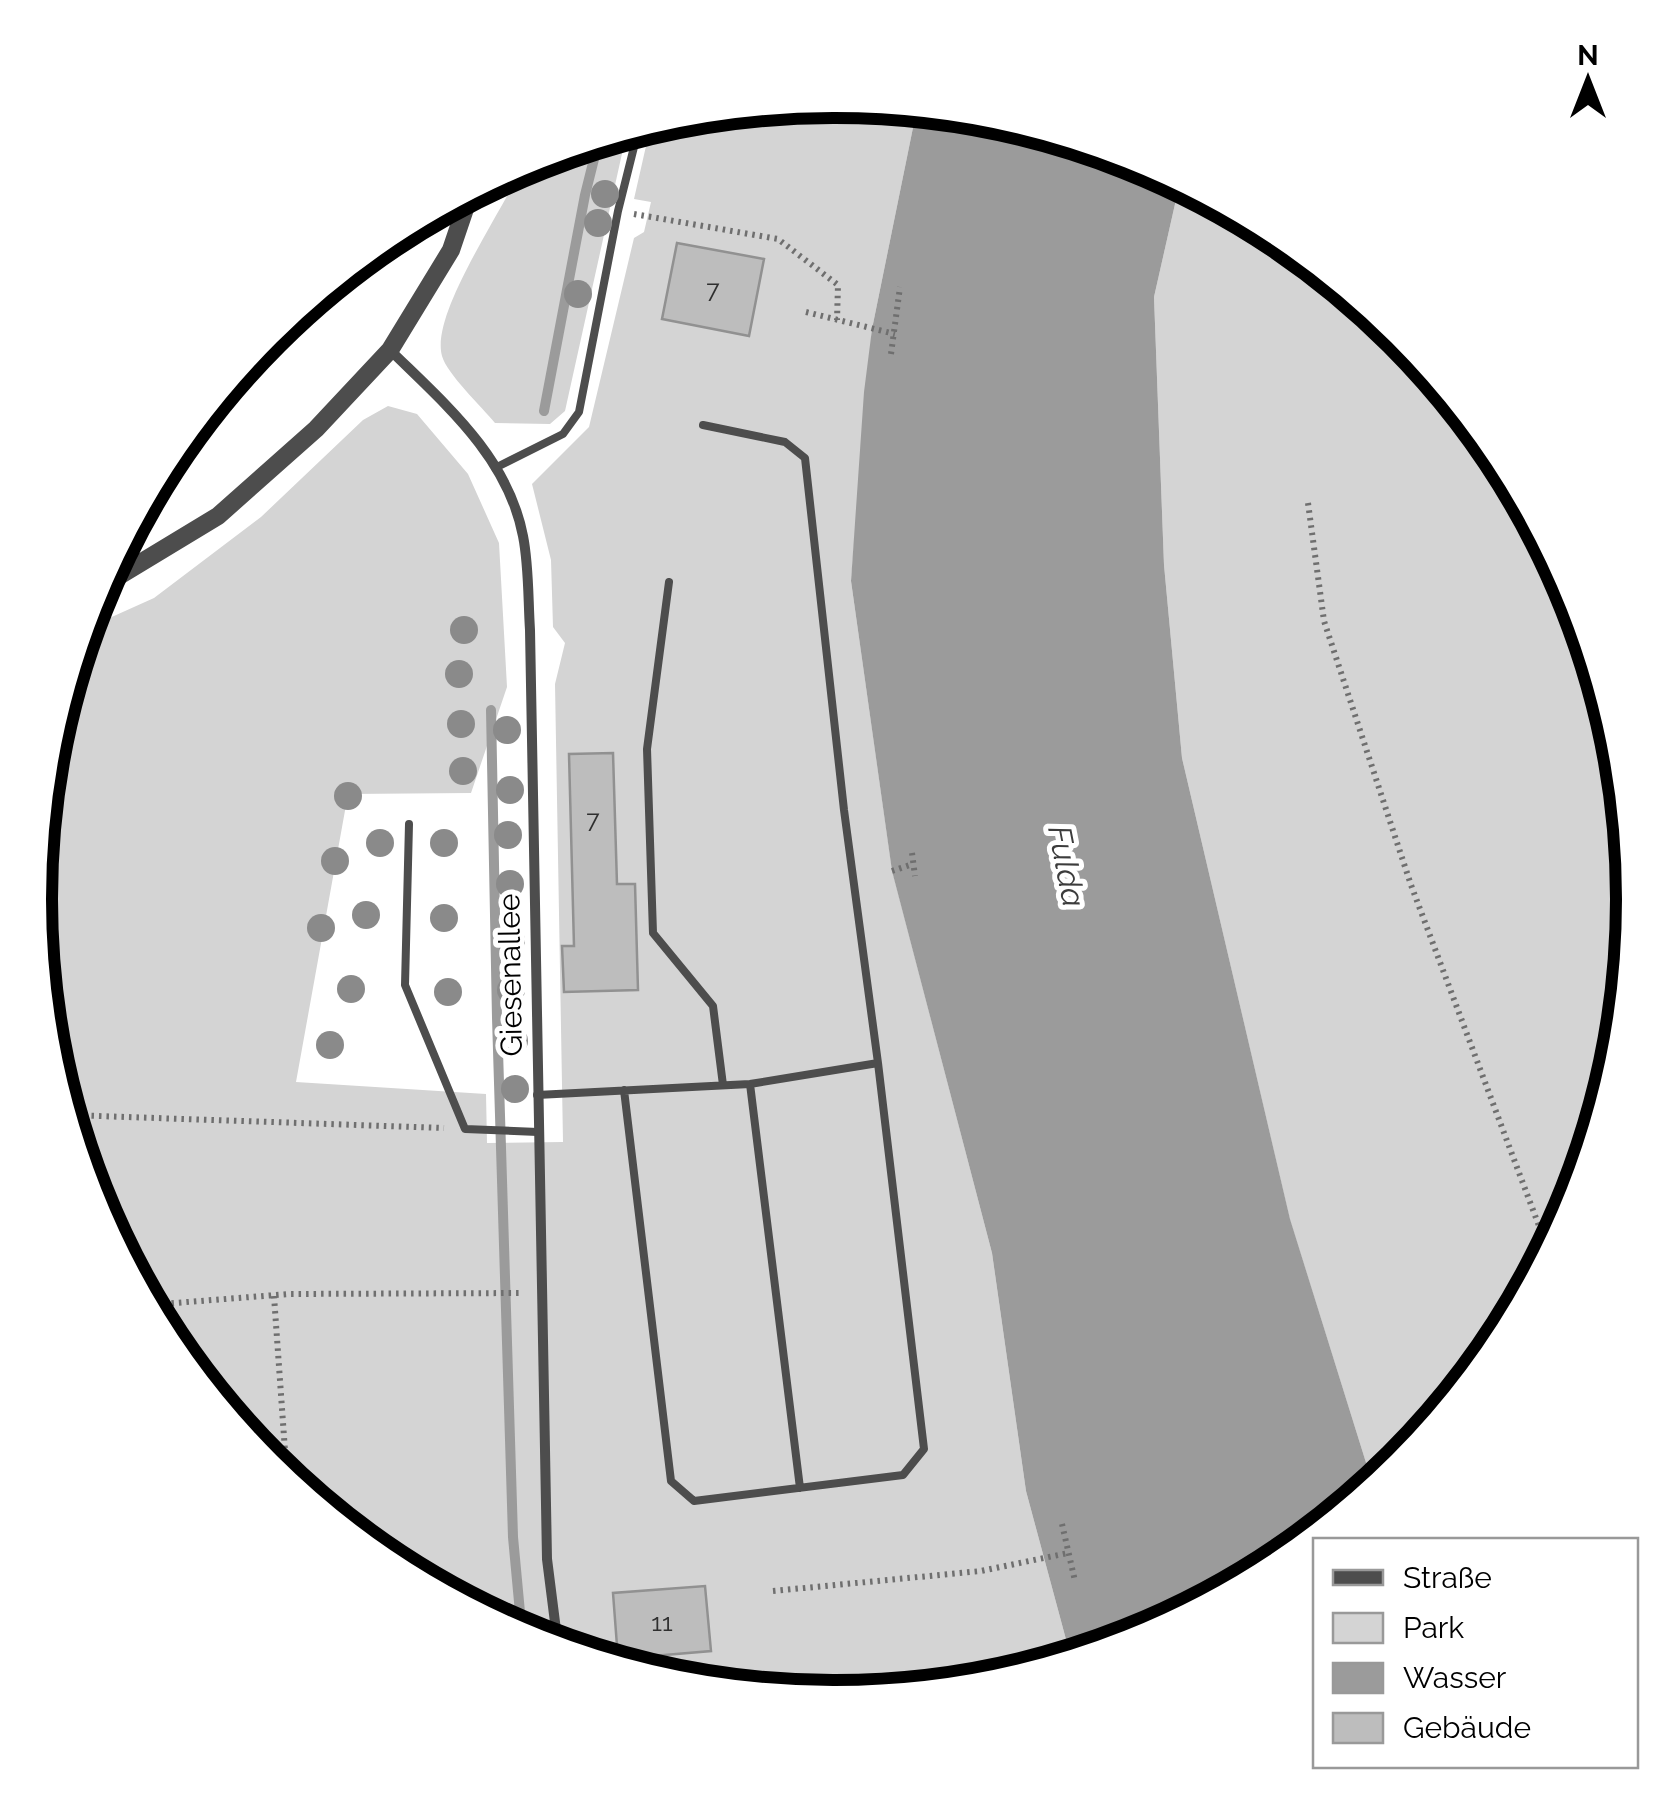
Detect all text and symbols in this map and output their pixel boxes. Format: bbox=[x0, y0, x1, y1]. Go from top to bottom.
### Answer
north arrow bbox=[1538, 30, 1638, 130]
text: N bbox=[1577, 39, 1599, 72]
house number: 7 bbox=[706, 274, 720, 304]
house number: 7 bbox=[586, 804, 600, 834]
water label: Fulda bbox=[1041, 822, 1093, 910]
street label: Giesenallee bbox=[491, 893, 529, 1057]
legend bbox=[1313, 1538, 1638, 1768]
text: Straße bbox=[1403, 1560, 1492, 1595]
house number: 11 bbox=[651, 1607, 673, 1637]
text: Park bbox=[1403, 1610, 1464, 1645]
text: Wasser bbox=[1403, 1660, 1507, 1695]
text: Gebäude bbox=[1403, 1710, 1531, 1745]

